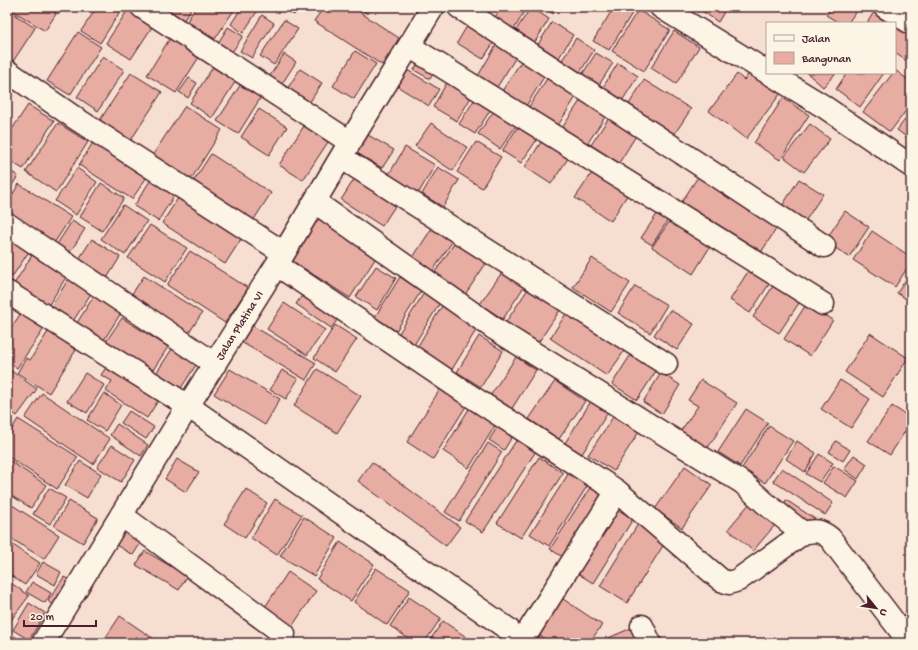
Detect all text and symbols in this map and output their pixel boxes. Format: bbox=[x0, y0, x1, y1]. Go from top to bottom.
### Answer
legend bbox=[766, 22, 896, 74]
text: Jalan bbox=[802, 33, 830, 47]
text: Bangunan bbox=[801, 53, 851, 67]
street label: Jalan Platina VI bbox=[214, 289, 268, 363]
north arrow bbox=[856, 588, 896, 628]
scale bar bbox=[24, 602, 96, 628]
text: U bbox=[876, 606, 890, 618]
text: 20 m bbox=[30, 611, 55, 625]

